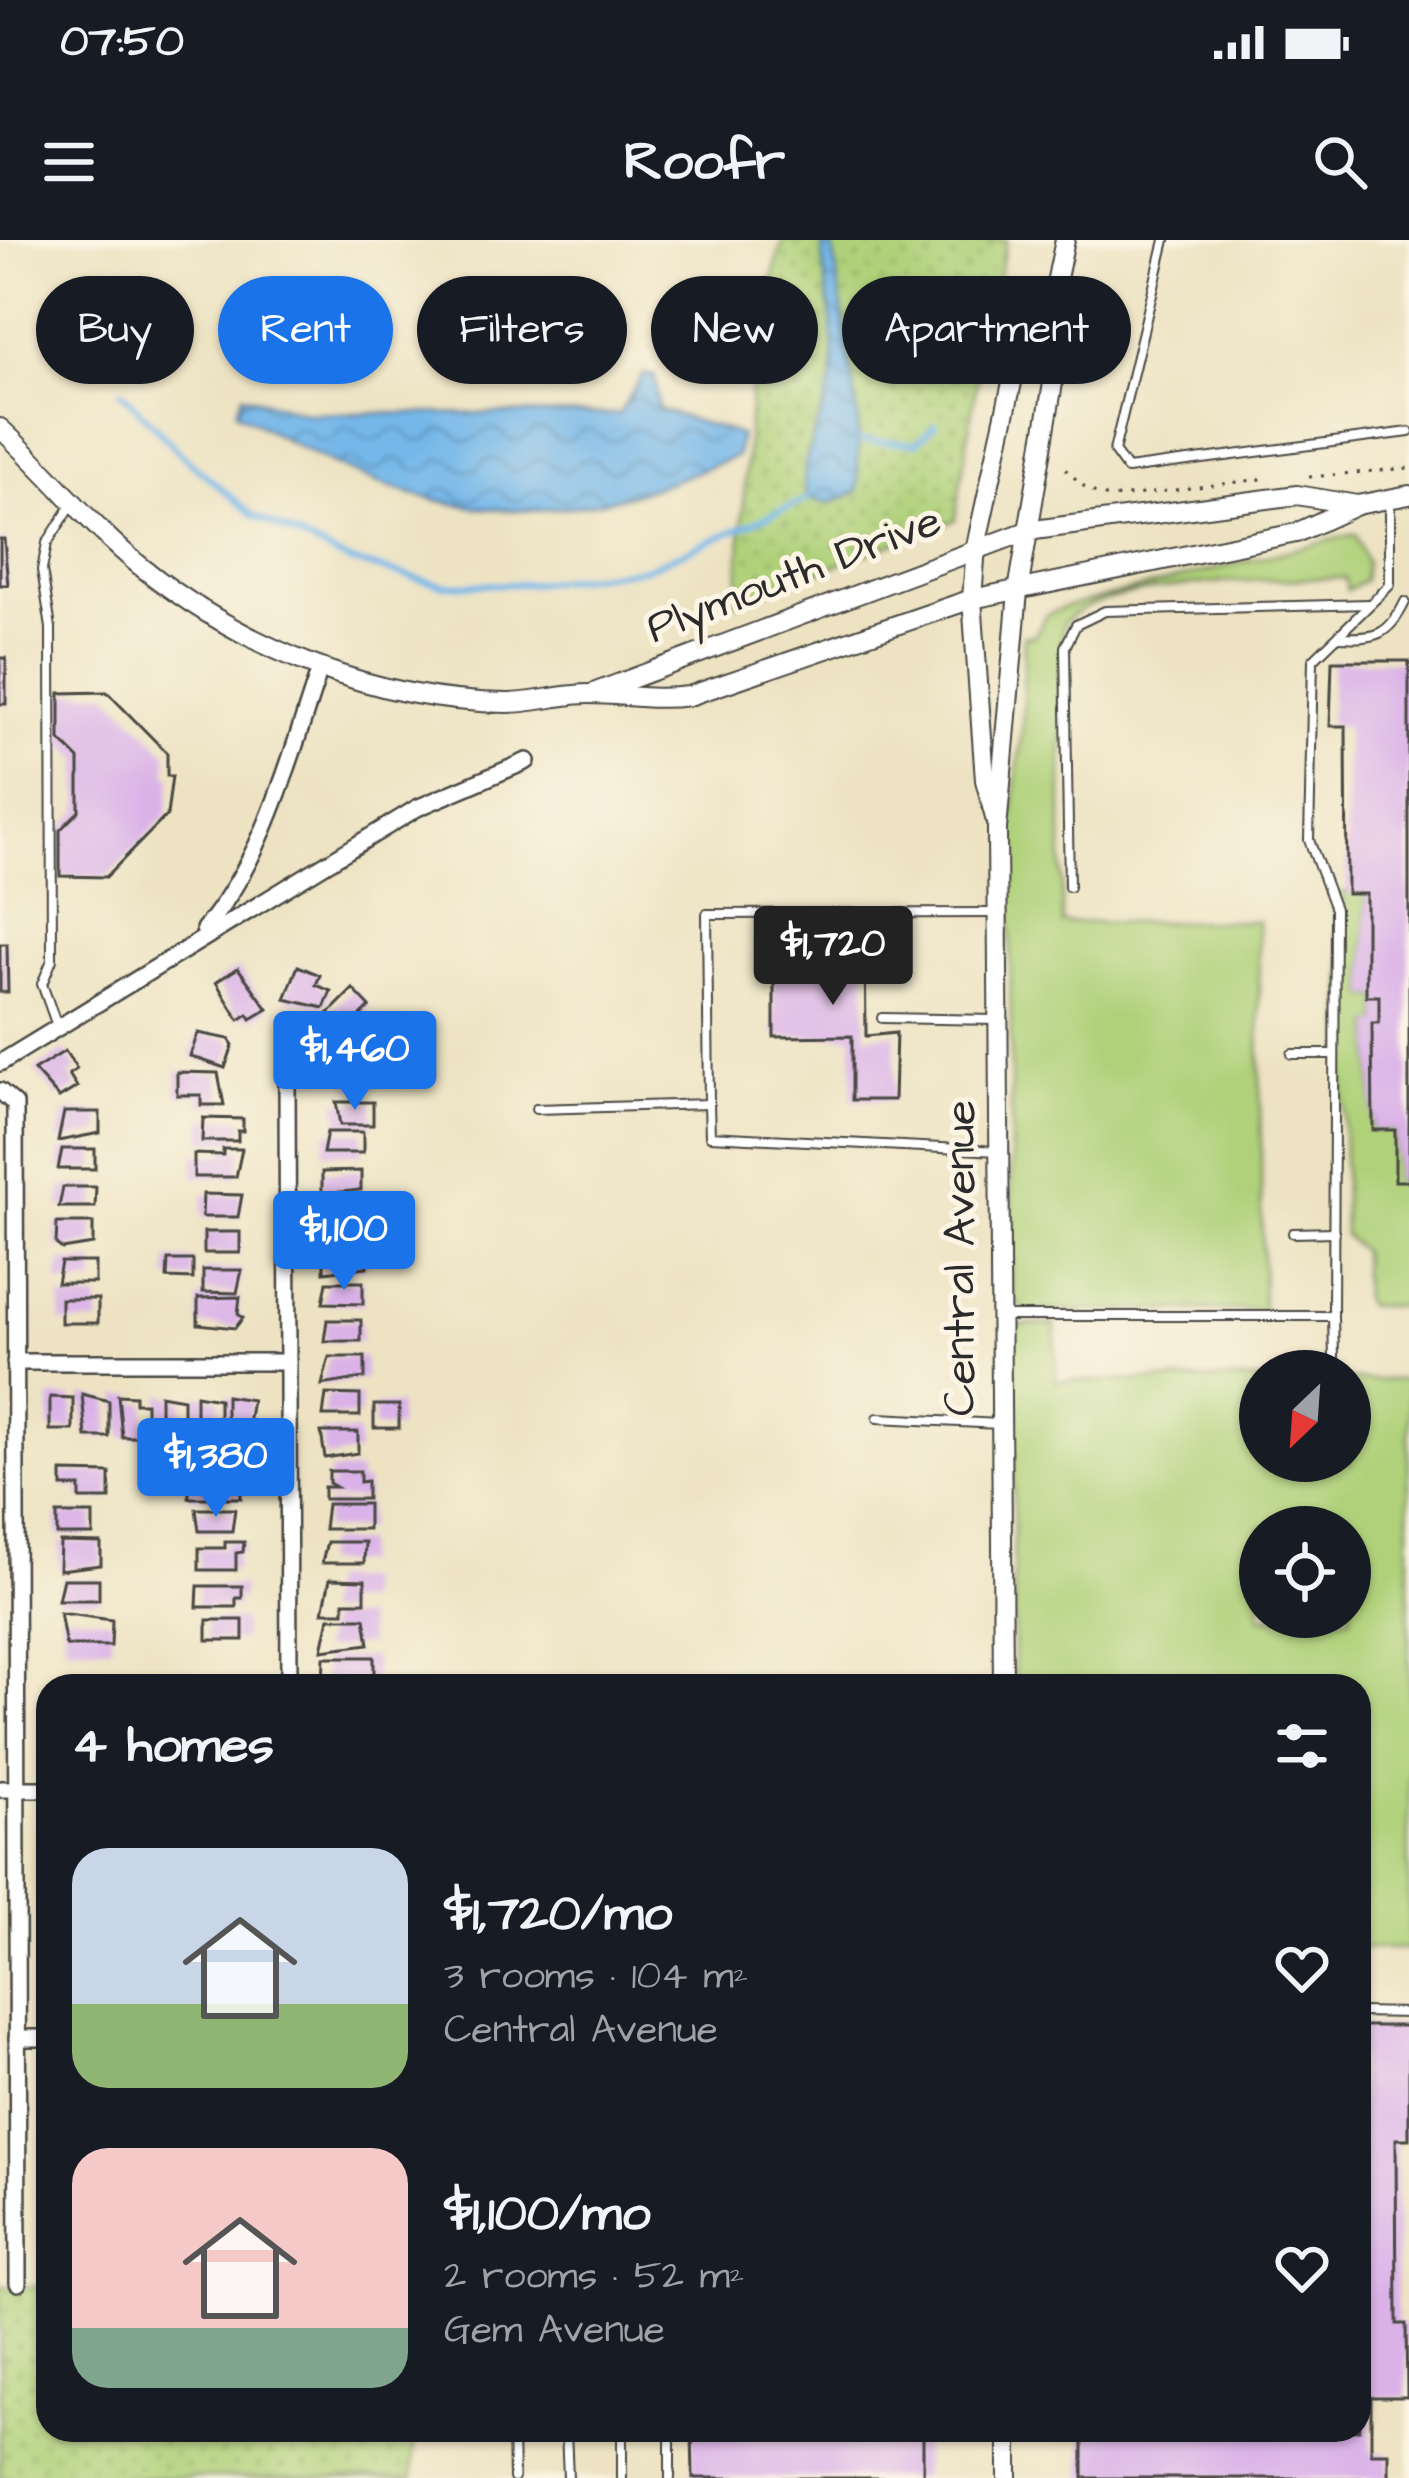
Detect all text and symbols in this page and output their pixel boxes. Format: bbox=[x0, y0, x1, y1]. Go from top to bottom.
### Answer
text: 07:50 bbox=[60, 11, 184, 73]
text: Roofr bbox=[624, 125, 785, 200]
icon: menu bbox=[36, 129, 102, 195]
icon: search bbox=[1307, 129, 1373, 195]
chip: Buy bbox=[36, 276, 194, 384]
chip: Rent bbox=[218, 276, 393, 384]
chip: Filters bbox=[417, 276, 627, 384]
chip: New bbox=[651, 276, 818, 384]
chip: Apartment bbox=[842, 276, 1131, 384]
street label: Plymouth Drive bbox=[638, 490, 950, 661]
pin: $1,720 bbox=[735, 906, 931, 1008]
text: $1,720 bbox=[781, 918, 885, 972]
pin: $1,460 bbox=[257, 1011, 453, 1113]
text: $1,460 bbox=[300, 1023, 410, 1077]
street label: Central Avenue bbox=[930, 1100, 992, 1416]
pin: $1,100 bbox=[246, 1191, 442, 1293]
text: $1,100 bbox=[300, 1203, 388, 1257]
north arrow bbox=[1239, 1350, 1371, 1482]
map controls bbox=[1239, 1350, 1371, 1638]
pin: $1,380 bbox=[118, 1418, 314, 1520]
text: $1,380 bbox=[164, 1430, 268, 1484]
button: locate bbox=[1239, 1506, 1371, 1638]
text: 4 homes bbox=[72, 1711, 274, 1782]
icon: filters bbox=[1269, 1713, 1335, 1779]
text: $1,720/mo bbox=[444, 1879, 672, 1950]
icon: home bbox=[168, 1896, 312, 2040]
icon: heart bbox=[1269, 1935, 1335, 2001]
text: 3 rooms · 104 m² bbox=[444, 1950, 748, 2004]
text: Central Avenue bbox=[444, 2004, 718, 2058]
text: $1,100/mo bbox=[444, 2179, 650, 2250]
icon: home bbox=[168, 2196, 312, 2340]
icon: heart bbox=[1269, 2235, 1335, 2301]
text: 2 rooms · 52 m² bbox=[444, 2250, 745, 2304]
text: Gem Avenue bbox=[444, 2304, 665, 2358]

